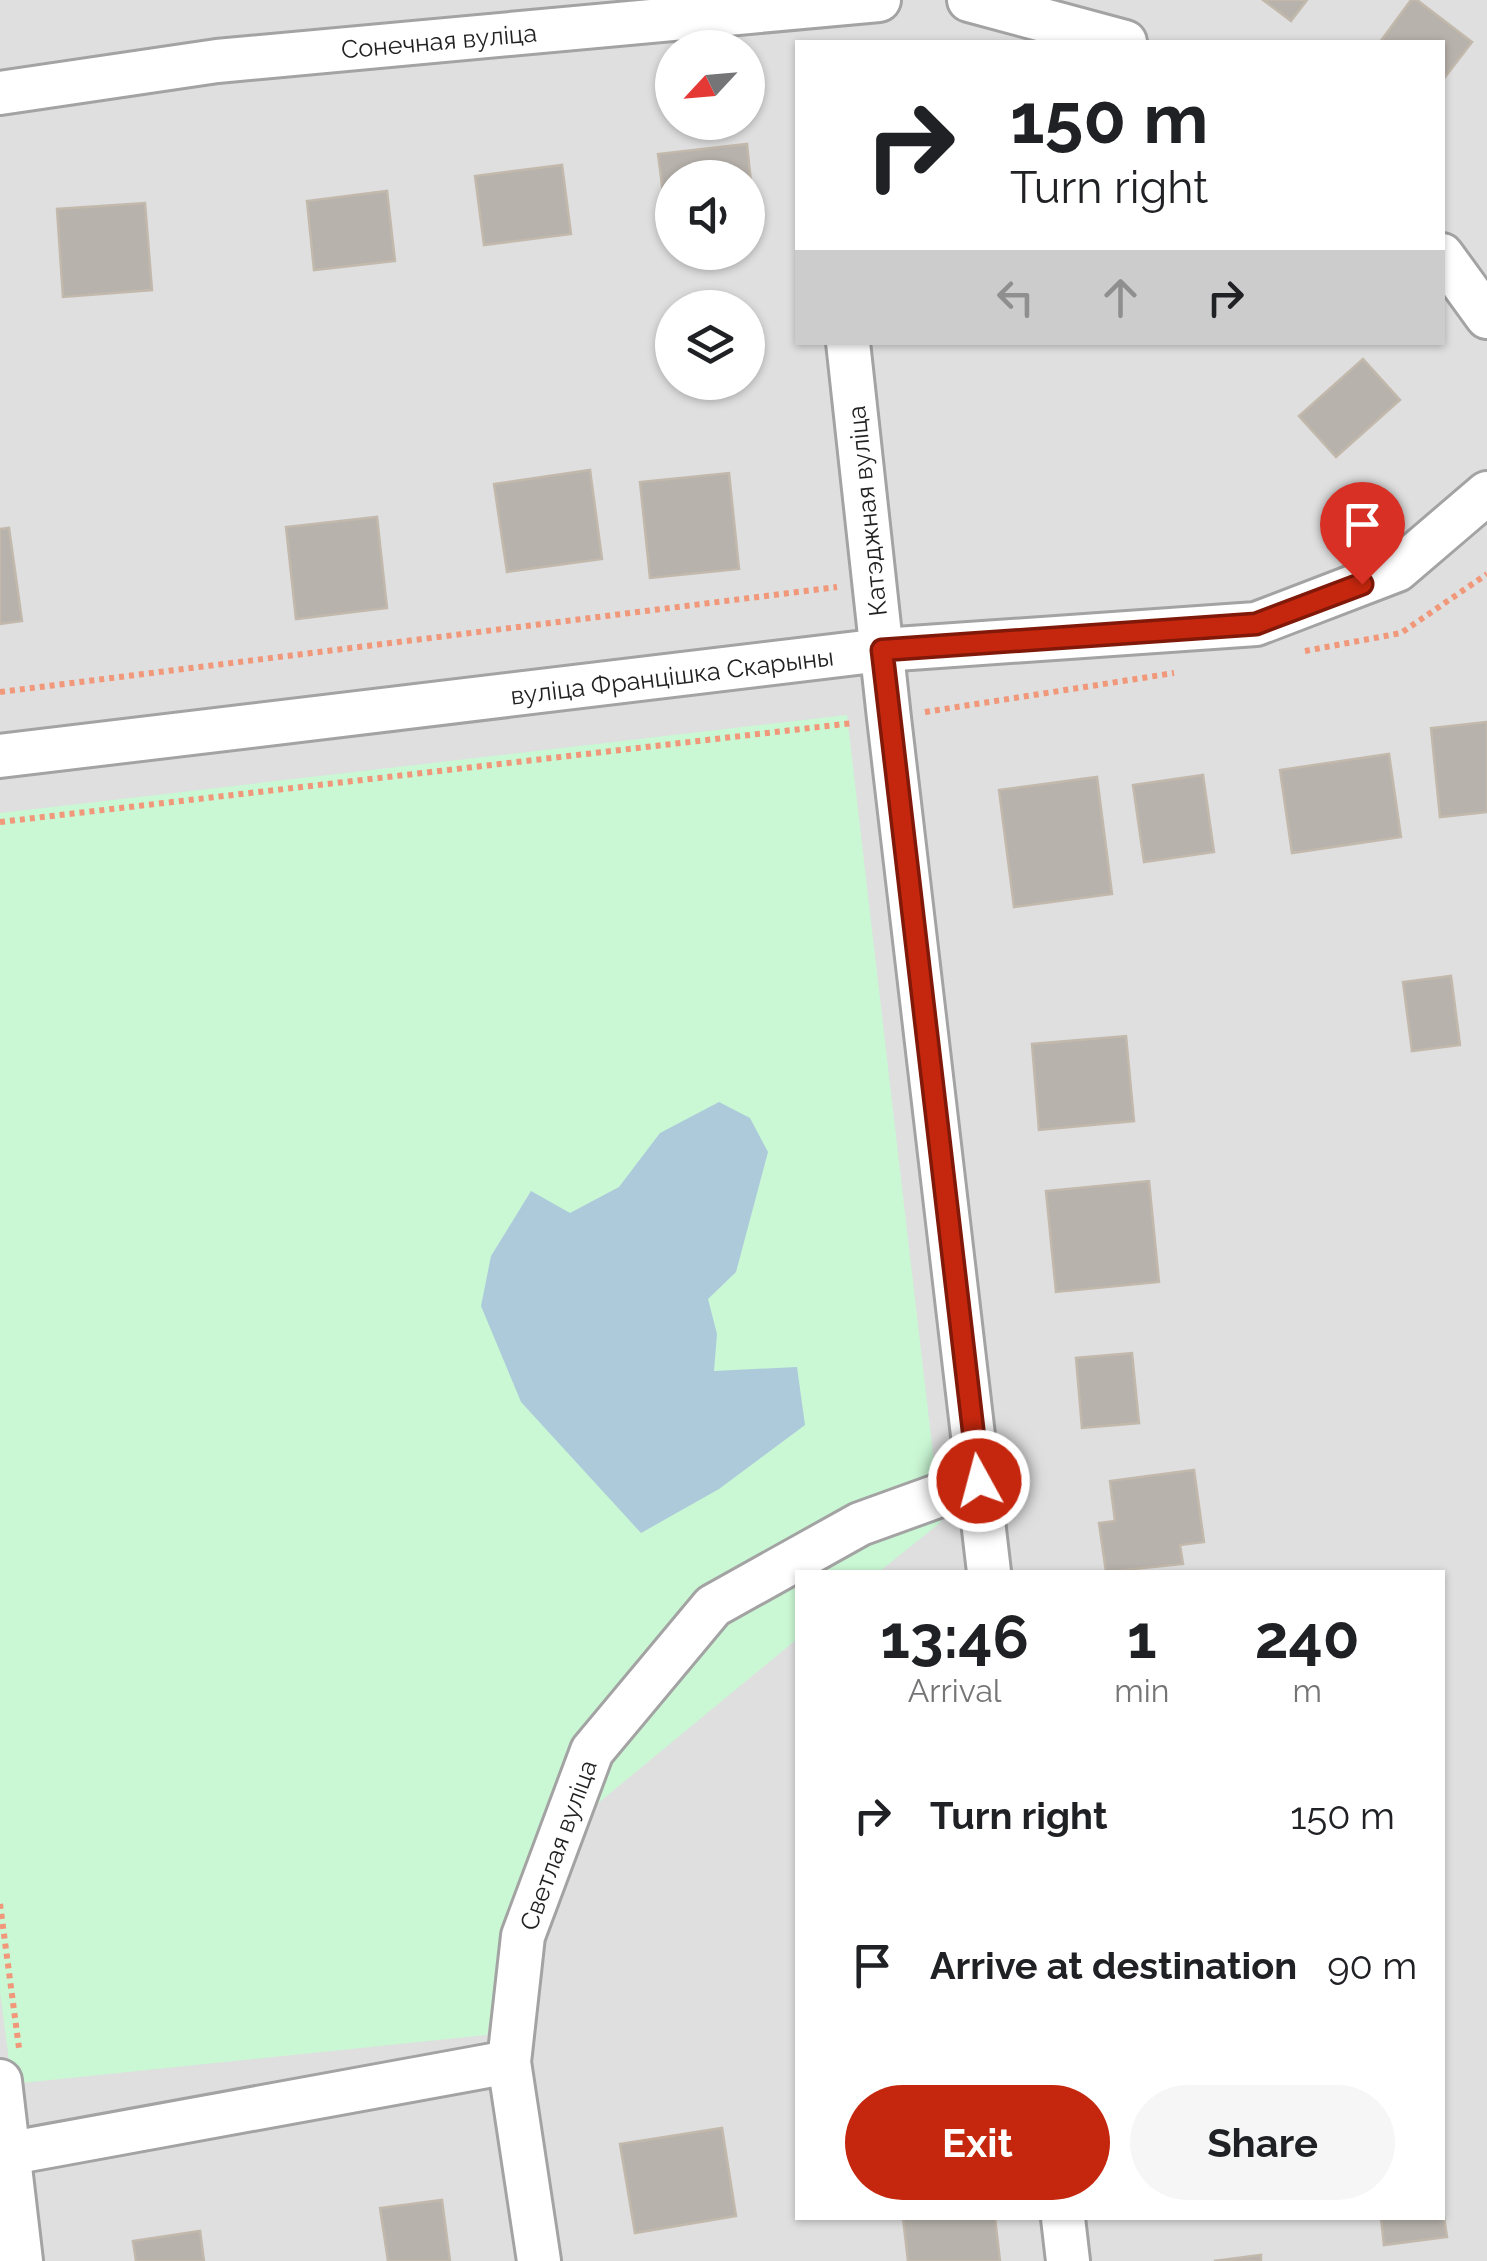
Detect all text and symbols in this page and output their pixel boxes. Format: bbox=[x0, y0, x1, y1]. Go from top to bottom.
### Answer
street label: Сонечная вуліца bbox=[340, 17, 538, 65]
north arrow bbox=[655, 30, 765, 140]
map controls bbox=[655, 30, 765, 400]
text: 150 m bbox=[1010, 77, 1208, 159]
icon: right bbox=[845, 80, 975, 210]
button: sound bbox=[655, 160, 765, 270]
text: Turn right bbox=[1010, 161, 1208, 214]
icon: left bbox=[988, 270, 1043, 325]
icon: ahead bbox=[1093, 270, 1148, 325]
icon: right bbox=[1198, 270, 1253, 325]
button: layers bbox=[655, 290, 765, 400]
street label: Катэджная вуліца bbox=[841, 404, 893, 618]
pin bbox=[1320, 482, 1405, 585]
icon: arrive bbox=[1335, 497, 1390, 552]
street label: вуліца Францішка Скарыны bbox=[509, 641, 835, 711]
position arrow bbox=[927, 1429, 1031, 1533]
text: 13:46 bbox=[880, 1602, 1029, 1672]
text: 1 bbox=[1127, 1602, 1157, 1672]
text: 240 bbox=[1255, 1602, 1360, 1672]
text: Arrival bbox=[908, 1672, 1002, 1709]
text: min bbox=[1114, 1672, 1169, 1709]
text: m bbox=[1292, 1672, 1322, 1709]
street label: Светлая вуліца bbox=[513, 1756, 603, 1934]
icon: right bbox=[845, 1788, 900, 1843]
text: Turn right bbox=[930, 1793, 1107, 1838]
text: 150 m bbox=[1290, 1793, 1395, 1838]
icon: arrive bbox=[845, 1938, 900, 1993]
text: Arrive at destination bbox=[930, 1943, 1297, 1988]
text: 90 m bbox=[1327, 1943, 1417, 1988]
button: Exit bbox=[845, 2085, 1110, 2200]
button: Share bbox=[1130, 2085, 1395, 2200]

